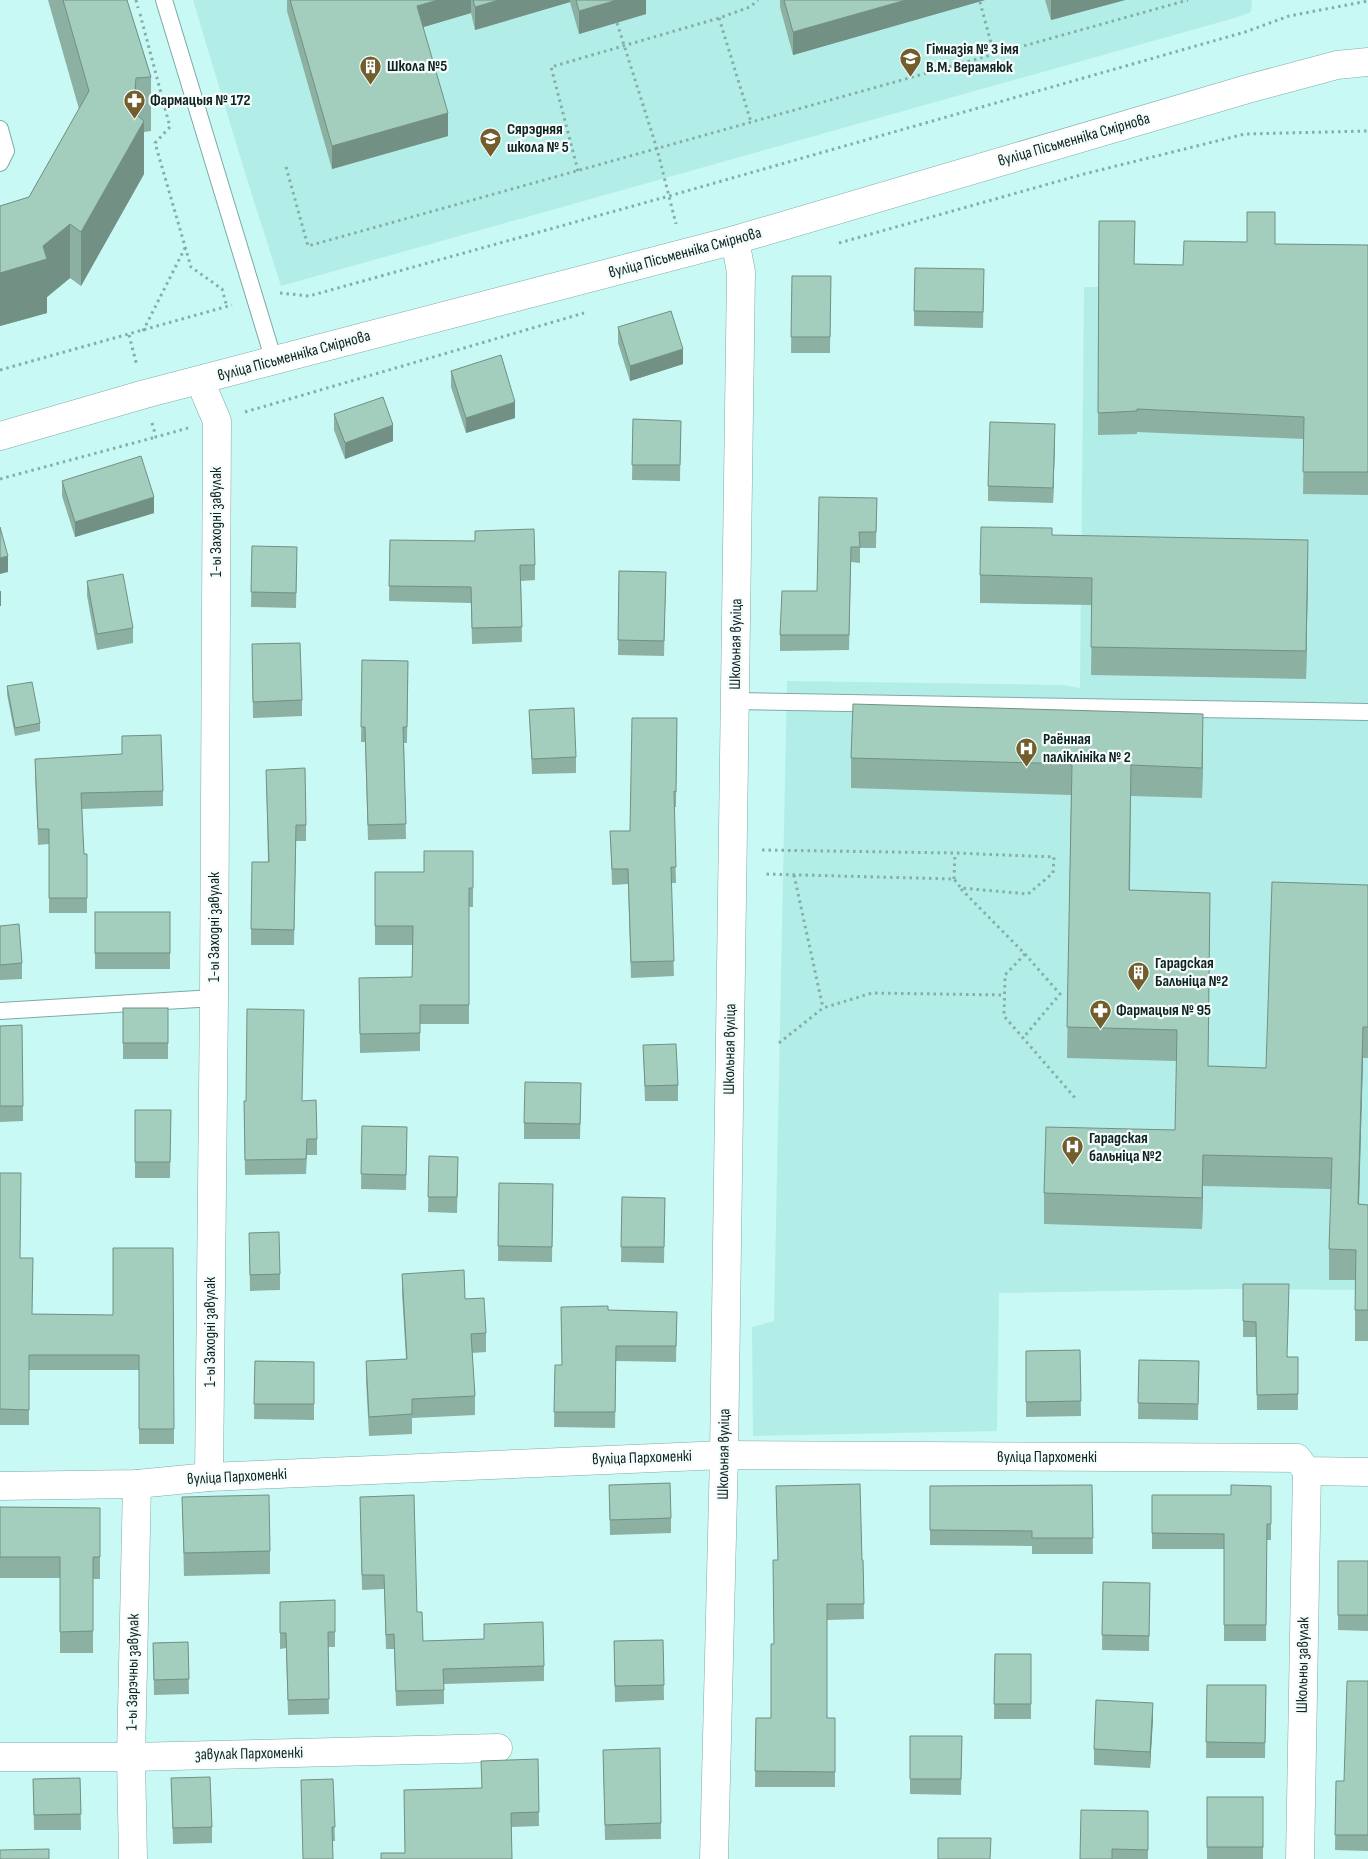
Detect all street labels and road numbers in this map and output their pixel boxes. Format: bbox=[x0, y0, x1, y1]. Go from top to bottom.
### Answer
street label: вуліца Пісьменніка Смірнова bbox=[996, 109, 1152, 171]
street label: вуліца Пісьменніка Смірнова bbox=[607, 223, 763, 283]
street label: вуліца Пісьменніка Смірнова bbox=[216, 326, 372, 386]
street label: 1-ы Заходні завулак bbox=[207, 466, 226, 577]
street label: Школьная вуліца bbox=[726, 598, 746, 690]
street label: 1-ы Заходні завулак bbox=[205, 871, 224, 982]
street label: Школьная вуліца bbox=[720, 1003, 740, 1095]
street label: 1-ы Заходні завулак bbox=[201, 1276, 220, 1387]
street label: Школьная вуліца bbox=[714, 1408, 734, 1500]
street label: вуліца Пархоменкі bbox=[592, 1447, 692, 1469]
street label: вуліца Пархоменкі bbox=[997, 1448, 1097, 1467]
street label: вуліца Пархоменкі bbox=[187, 1465, 287, 1489]
street label: 1-ы Зарэчны завулак bbox=[122, 1613, 144, 1731]
street label: Школьны завулак bbox=[1293, 1616, 1313, 1713]
street label: завулак Пархоменкі bbox=[195, 1744, 303, 1764]

